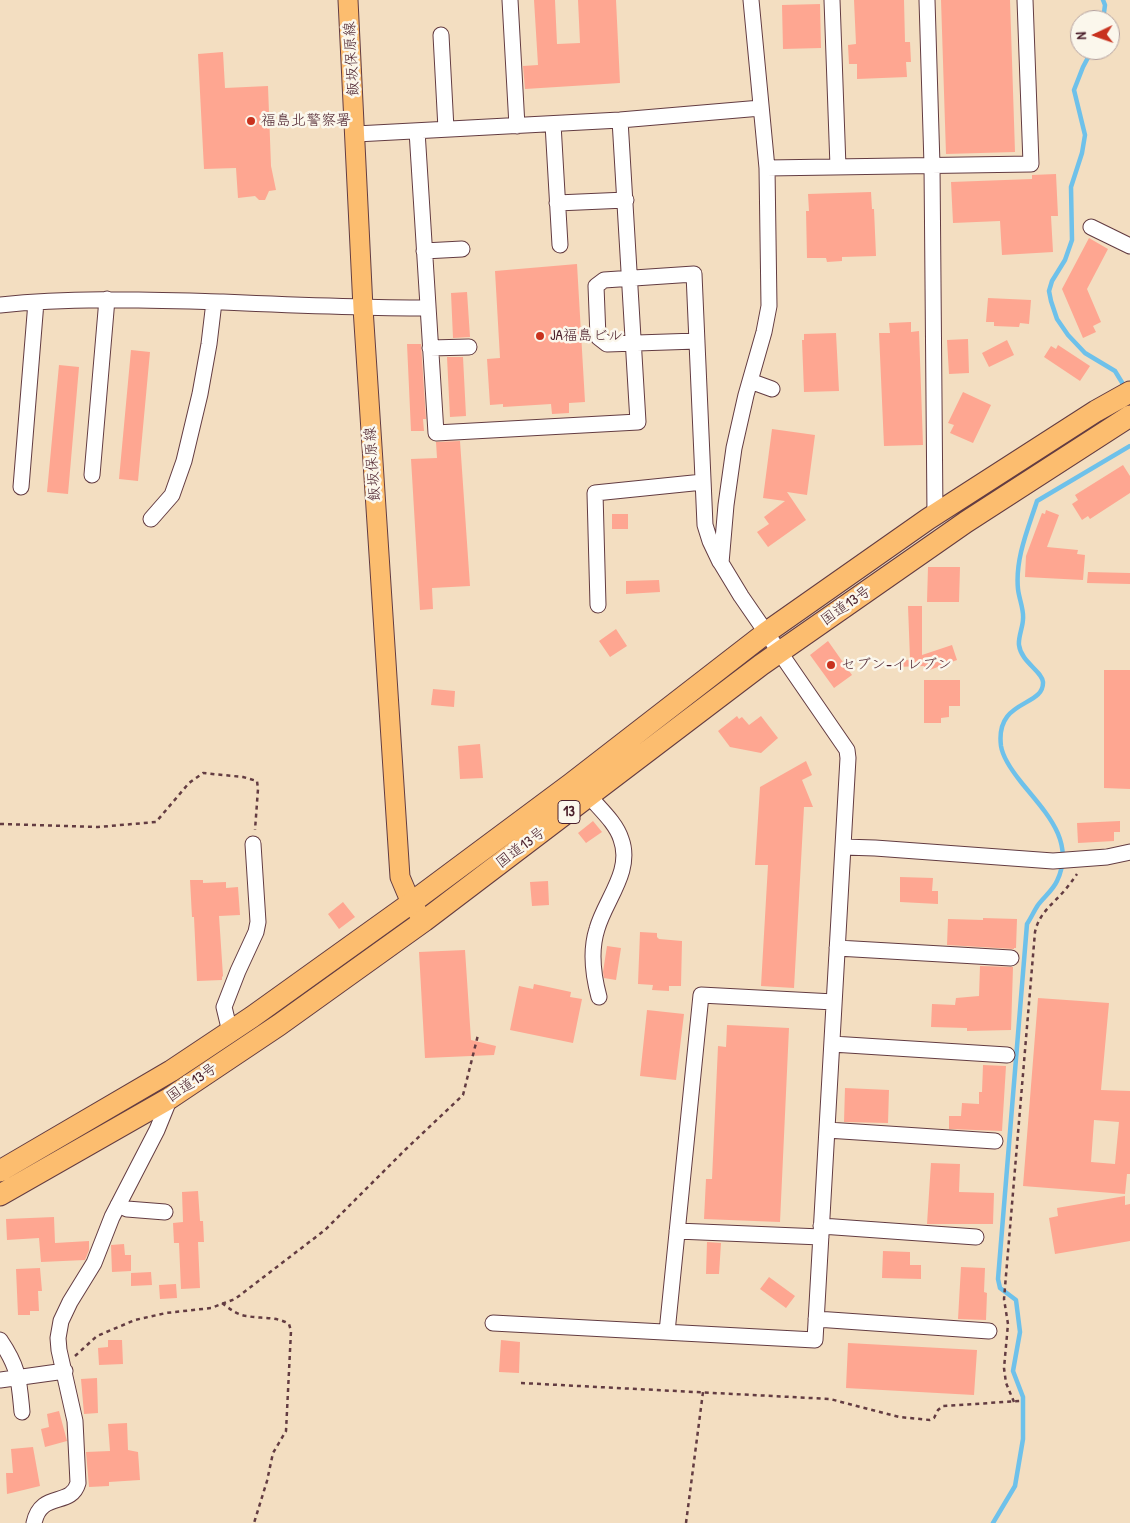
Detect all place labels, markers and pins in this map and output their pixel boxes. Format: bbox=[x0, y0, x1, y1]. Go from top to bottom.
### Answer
place label: 福島北警察署 bbox=[261, 112, 351, 130]
marker: 福島北警察署 bbox=[245, 115, 257, 127]
place label: JA福島ビル bbox=[550, 327, 623, 345]
marker: JA福島ビル bbox=[534, 330, 546, 342]
place label: セブン-イレブン bbox=[841, 656, 952, 674]
marker: セブン-イレブン bbox=[825, 659, 837, 671]

